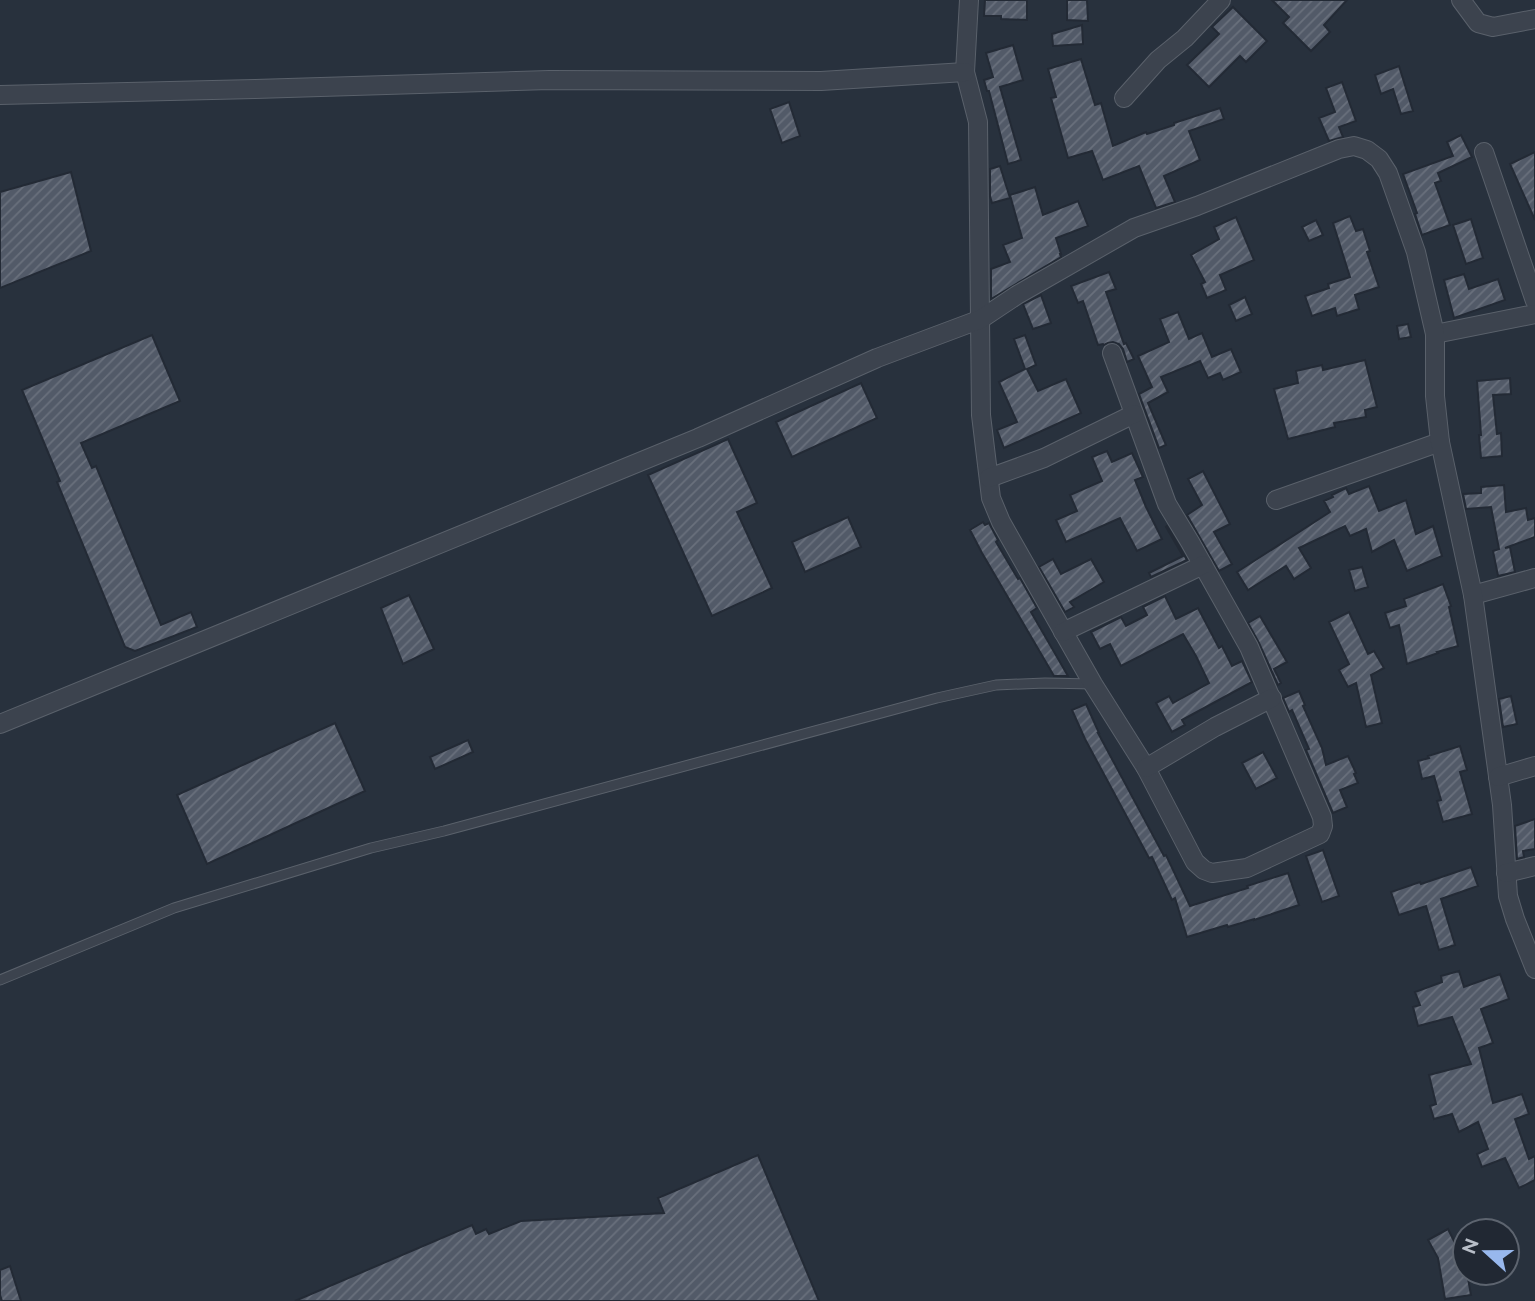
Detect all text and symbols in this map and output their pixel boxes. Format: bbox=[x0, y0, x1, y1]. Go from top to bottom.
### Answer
north arrow bbox=[1451, 1217, 1521, 1287]
text: N bbox=[1457, 1235, 1483, 1257]

